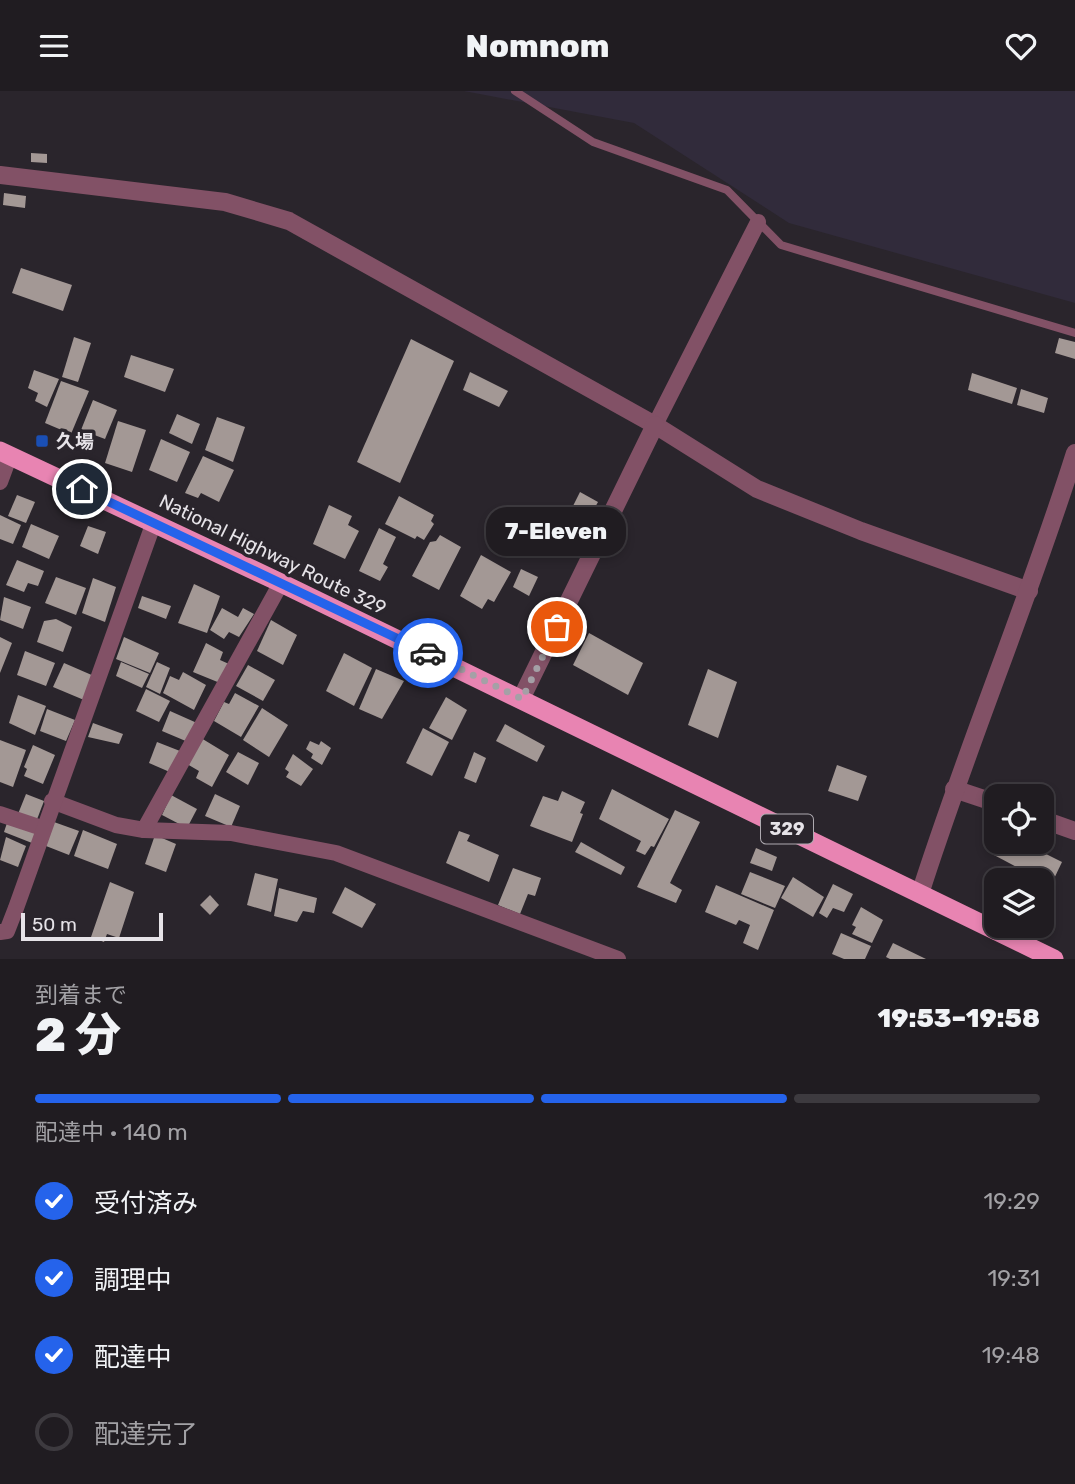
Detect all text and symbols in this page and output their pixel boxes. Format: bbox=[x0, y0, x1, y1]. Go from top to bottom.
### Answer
icon: menu bbox=[35, 27, 73, 65]
text: Nomnom bbox=[466, 27, 609, 65]
icon: heart bbox=[1002, 27, 1040, 65]
place label: 久場 bbox=[56, 430, 94, 453]
marker: 久場 bbox=[34, 433, 50, 449]
pin bbox=[52, 459, 112, 519]
icon: home bbox=[63, 470, 101, 508]
street label: National Highway Route 329 bbox=[155, 489, 390, 620]
callout: 7-Eleven bbox=[487, 508, 627, 557]
text: 7-Eleven bbox=[505, 517, 607, 545]
pin bbox=[527, 597, 587, 657]
icon: bag bbox=[538, 608, 576, 646]
courier bbox=[393, 618, 463, 688]
icon: car bbox=[409, 634, 447, 672]
map controls bbox=[984, 784, 1054, 938]
button: locate bbox=[984, 784, 1054, 854]
road number: 329 bbox=[761, 815, 813, 843]
button: layers bbox=[984, 868, 1054, 938]
scale bar bbox=[21, 910, 163, 942]
text: 50 m bbox=[32, 913, 77, 936]
text: 到着まで bbox=[35, 981, 127, 1009]
text: 19:53–19:58 bbox=[878, 1003, 1040, 1034]
text: 2 分 bbox=[35, 1008, 121, 1063]
text: 配達中 · 140 m bbox=[35, 1118, 188, 1146]
icon: check bbox=[35, 1182, 73, 1220]
text: 19:29 bbox=[983, 1187, 1040, 1215]
text: 受付済み bbox=[94, 1188, 198, 1219]
icon: check bbox=[35, 1259, 73, 1297]
text: 19:31 bbox=[987, 1264, 1040, 1292]
text: 調理中 bbox=[94, 1265, 172, 1296]
icon: check bbox=[35, 1336, 73, 1374]
text: 19:48 bbox=[982, 1341, 1040, 1369]
text: 配達中 bbox=[94, 1342, 172, 1373]
text: 配達完了 bbox=[94, 1419, 198, 1450]

